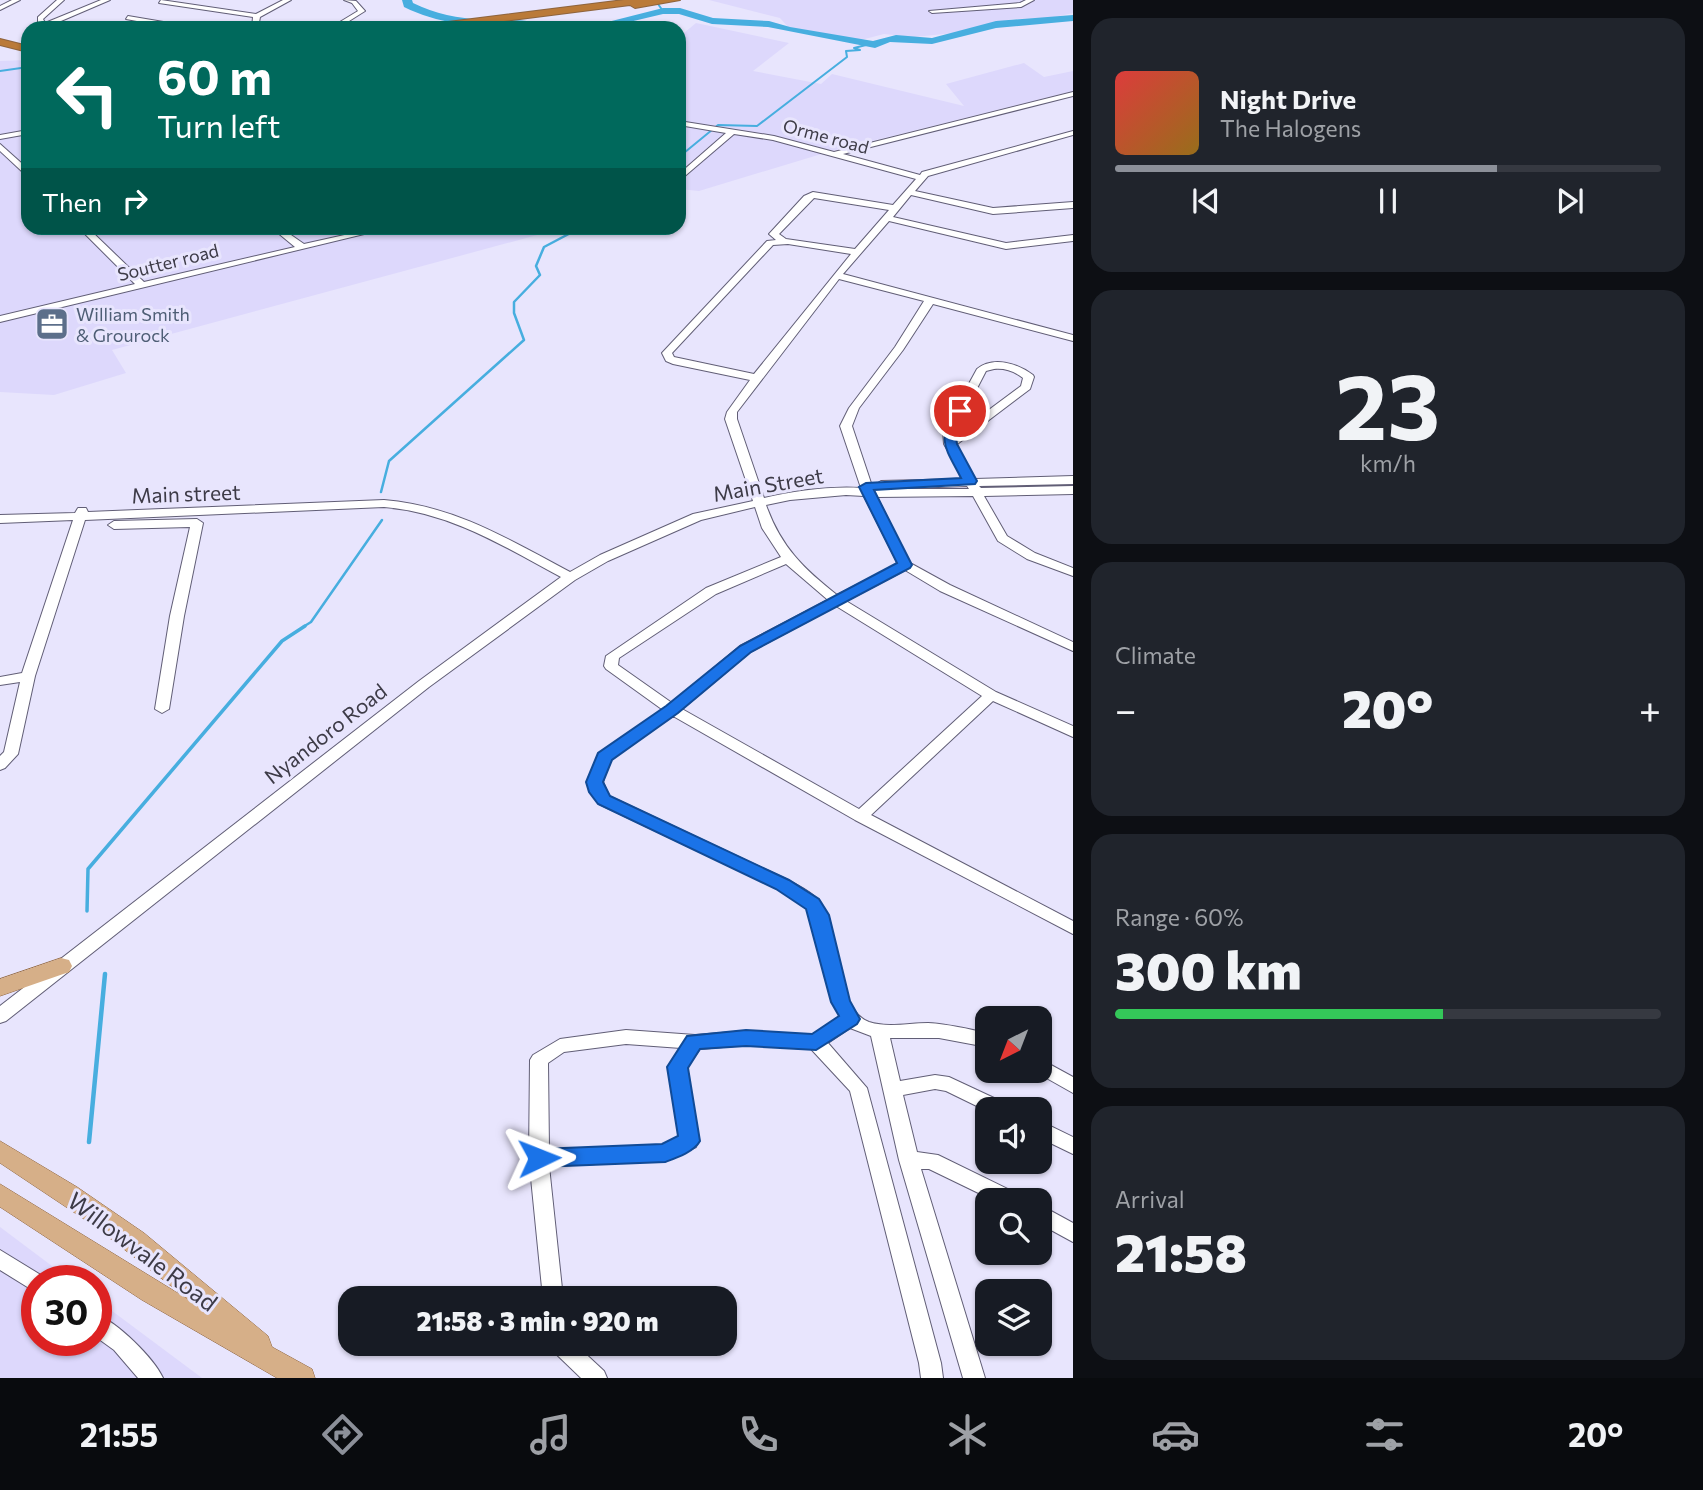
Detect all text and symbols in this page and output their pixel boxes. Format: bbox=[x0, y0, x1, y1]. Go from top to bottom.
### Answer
text: 60 m bbox=[157, 45, 272, 105]
icon: left bbox=[42, 49, 133, 140]
text: Night Drive bbox=[1220, 83, 1356, 114]
text: Turn left bbox=[157, 105, 281, 145]
street label: Orme road bbox=[781, 114, 871, 158]
text: The Halogens bbox=[1220, 114, 1361, 142]
icon: right bbox=[116, 182, 154, 220]
icon: previous bbox=[1187, 182, 1225, 220]
icon: pause bbox=[1369, 182, 1407, 220]
icon: next bbox=[1551, 182, 1589, 220]
text: Then bbox=[42, 186, 102, 217]
street label: Soutter road bbox=[115, 239, 221, 285]
place label: William Smith & Grourock bbox=[76, 303, 190, 346]
office icon: William Smith & Grourock bbox=[33, 305, 71, 343]
text: 23 bbox=[1336, 347, 1440, 459]
pin bbox=[930, 381, 990, 441]
icon: arrive bbox=[941, 392, 979, 430]
text: km/h bbox=[1360, 449, 1416, 477]
street label: Main Street bbox=[711, 462, 825, 506]
street label: Main street bbox=[131, 479, 241, 507]
text: Climate bbox=[1115, 641, 1196, 669]
text: 20° bbox=[1342, 675, 1433, 739]
street label: Nyandoro Road bbox=[259, 678, 391, 788]
text: − bbox=[1115, 685, 1137, 732]
text: + bbox=[1639, 685, 1661, 732]
text: Range · 60% bbox=[1115, 903, 1243, 931]
text: 300 km bbox=[1115, 937, 1302, 1001]
north arrow bbox=[975, 1006, 1052, 1083]
map controls bbox=[975, 1006, 1052, 1356]
button: sound bbox=[975, 1097, 1052, 1174]
position arrow bbox=[502, 1121, 576, 1195]
street label: Willowvale Road bbox=[62, 1185, 224, 1317]
text: Arrival bbox=[1115, 1185, 1185, 1213]
button: search bbox=[975, 1188, 1052, 1265]
text: 21:58 bbox=[1115, 1219, 1247, 1283]
speed limit sign: 30 bbox=[21, 1265, 112, 1356]
button: layers bbox=[975, 1279, 1052, 1356]
text: 21:58 · 3 min · 920 m bbox=[417, 1305, 658, 1336]
icon: directions bbox=[318, 1410, 367, 1459]
icon: music bbox=[526, 1410, 575, 1459]
icon: phone bbox=[734, 1410, 783, 1459]
icon: climate bbox=[943, 1410, 992, 1459]
icon: car bbox=[1151, 1410, 1200, 1459]
icon: filters bbox=[1360, 1410, 1409, 1459]
text: 21:55 bbox=[80, 1414, 158, 1454]
text: 20° bbox=[1568, 1414, 1623, 1454]

